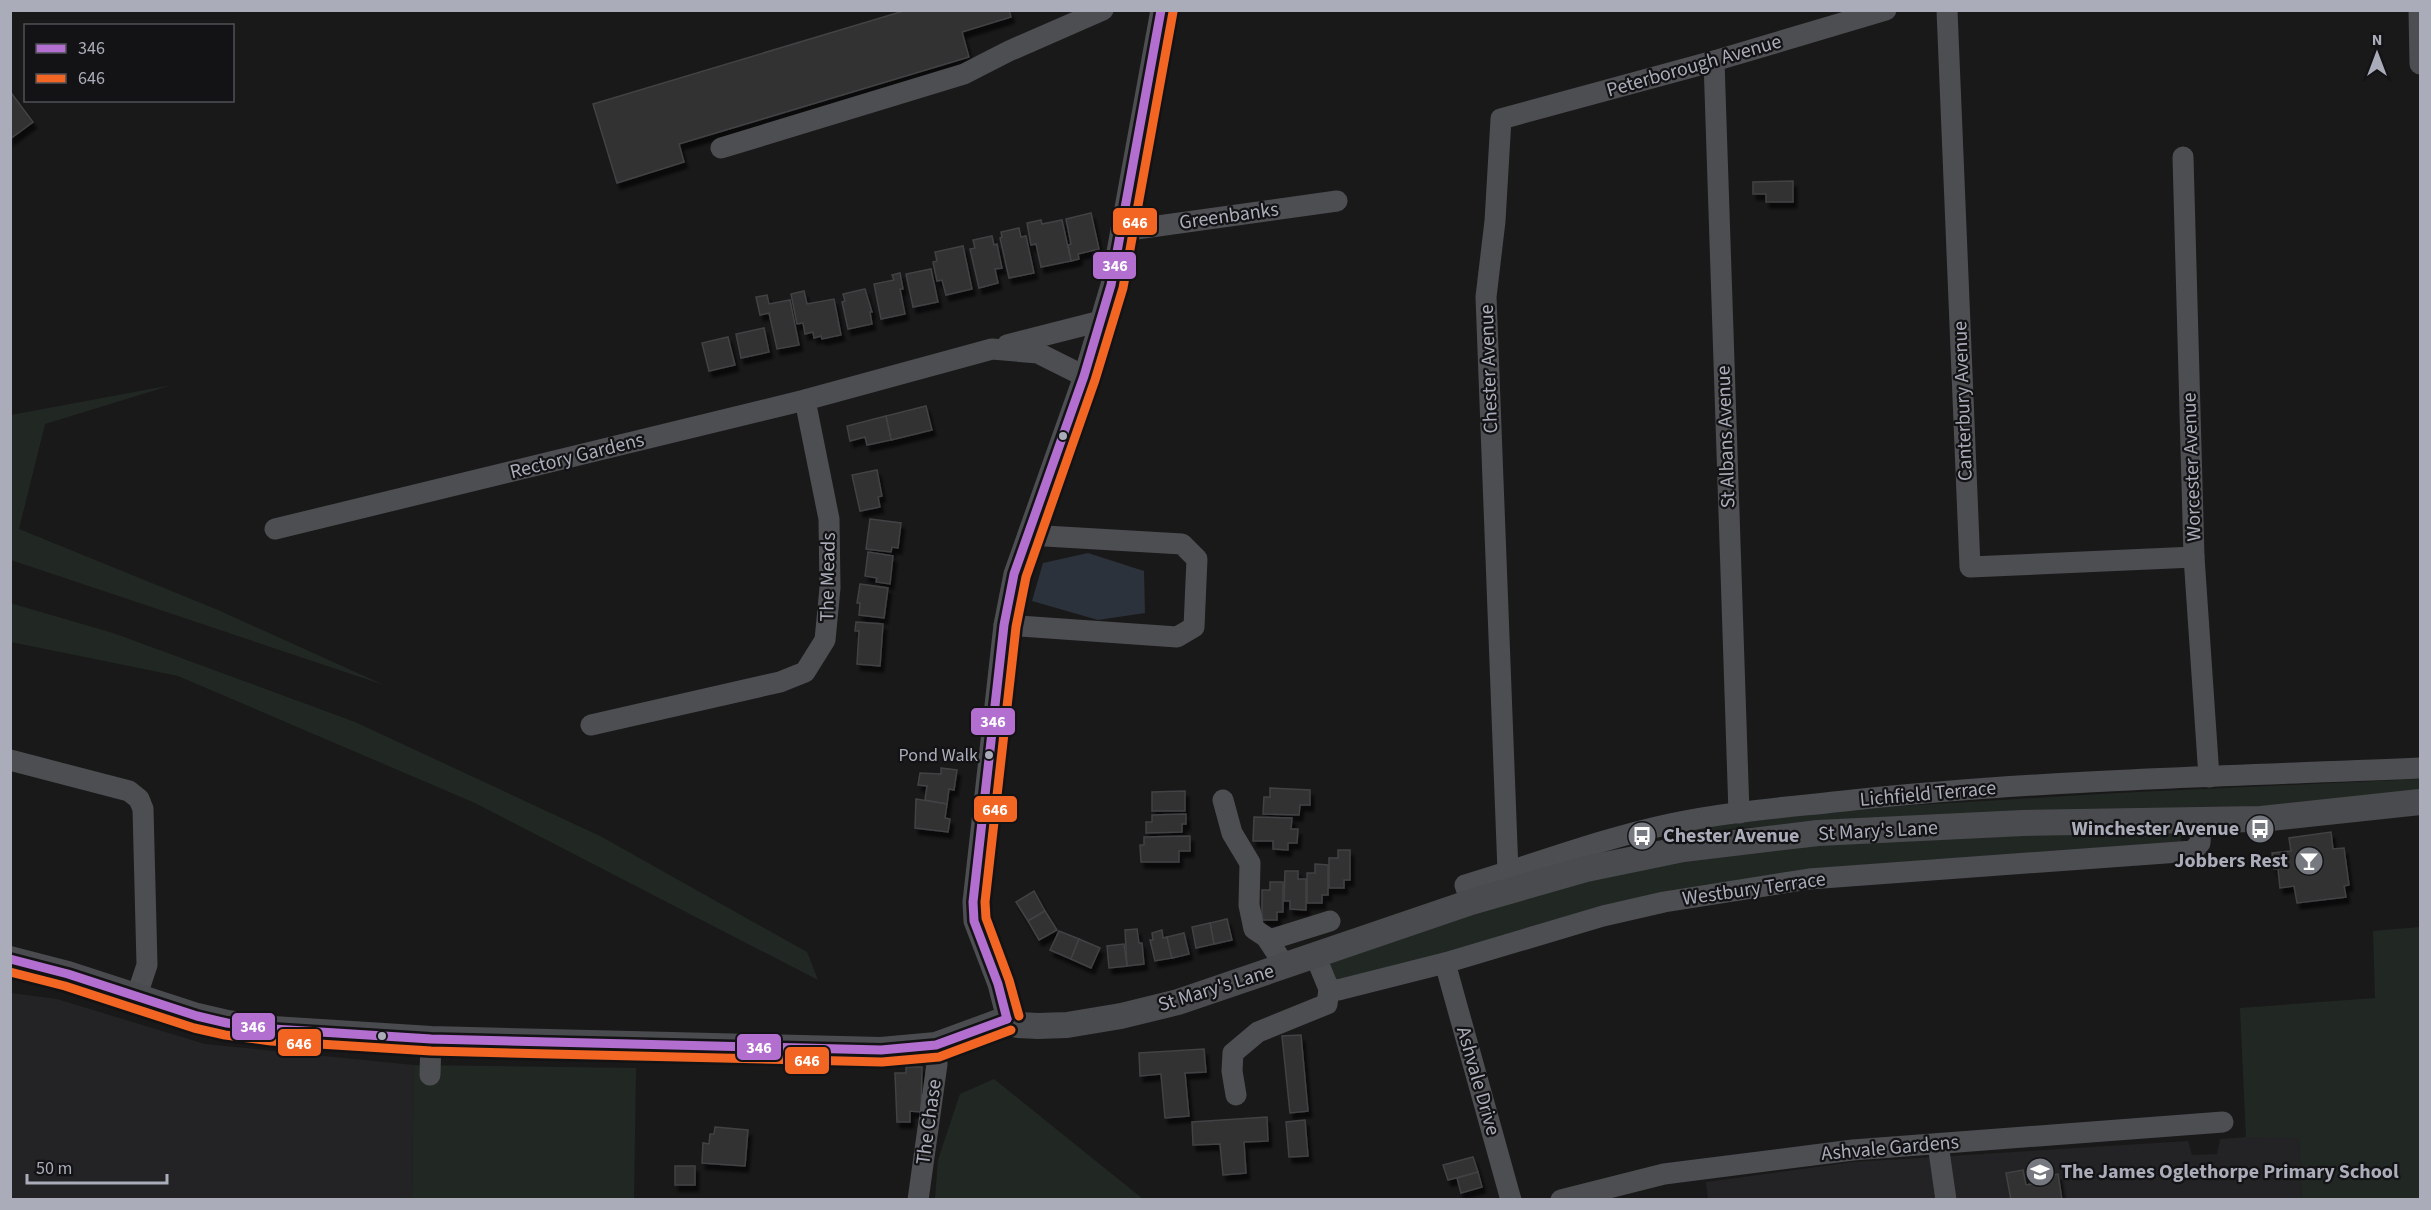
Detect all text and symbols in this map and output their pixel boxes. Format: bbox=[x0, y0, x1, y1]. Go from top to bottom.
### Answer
legend bbox=[24, 24, 234, 102]
north arrow bbox=[2347, 24, 2407, 84]
street label: Peterborough Avenue bbox=[1603, 28, 1785, 104]
text: N bbox=[2372, 29, 2382, 51]
text: 346 bbox=[78, 36, 105, 61]
text: 646 bbox=[78, 66, 105, 91]
street label: Greenbanks bbox=[1178, 195, 1280, 237]
line badge: 646 bbox=[1112, 207, 1158, 236]
text: 646 bbox=[1122, 212, 1148, 234]
line badge: 346 bbox=[1092, 251, 1137, 280]
text: 346 bbox=[1102, 255, 1128, 277]
street label: Chester Avenue bbox=[1473, 304, 1505, 434]
street label: Canterbury Avenue bbox=[1946, 320, 1980, 482]
street label: St Albans Avenue bbox=[1710, 365, 1742, 509]
street label: Worcester Avenue bbox=[2175, 392, 2209, 542]
street label: Rectory Gardens bbox=[507, 426, 647, 486]
unlabelled marker bbox=[1057, 430, 1069, 442]
street label: The Meads bbox=[813, 532, 843, 622]
line badge: 346 bbox=[970, 707, 1016, 736]
text: 346 bbox=[980, 711, 1006, 733]
place label: Pond Walk bbox=[899, 743, 978, 768]
marker: Pond Walk bbox=[983, 749, 995, 761]
street label: Lichfield Terrace bbox=[1859, 774, 1998, 814]
line badge: 646 bbox=[973, 795, 1018, 823]
text: 646 bbox=[982, 799, 1008, 821]
bus stop icon: Winchester Avenue bbox=[2244, 813, 2276, 845]
street label: St Mary's Lane bbox=[1817, 814, 1939, 848]
place label: Winchester Avenue bbox=[2072, 815, 2239, 843]
bus stop icon: Chester Avenue bbox=[1626, 820, 1658, 852]
place label: Chester Avenue bbox=[1663, 822, 1799, 850]
bar icon: Jobbers Rest bbox=[2293, 845, 2325, 877]
place label: Jobbers Rest bbox=[2174, 847, 2288, 875]
street label: Westbury Terrace bbox=[1680, 865, 1828, 913]
street label: St Mary's Lane bbox=[1155, 957, 1278, 1019]
line badge: 346 bbox=[231, 1012, 276, 1041]
text: 346 bbox=[240, 1016, 266, 1038]
street label: Ashvale Drive bbox=[1449, 1023, 1507, 1139]
line badge: 646 bbox=[277, 1028, 322, 1057]
unlabelled marker bbox=[376, 1030, 388, 1042]
text: 646 bbox=[286, 1033, 312, 1055]
line badge: 346 bbox=[736, 1033, 782, 1061]
text: 346 bbox=[746, 1037, 772, 1059]
line badge: 646 bbox=[784, 1046, 830, 1075]
text: 646 bbox=[794, 1050, 820, 1072]
street label: The Chase bbox=[909, 1077, 949, 1167]
street label: Ashvale Gardens bbox=[1820, 1128, 1960, 1168]
scale bar bbox=[27, 1147, 166, 1185]
text: 50 m bbox=[36, 1156, 72, 1181]
school or university icon: The James Oglethorpe Primary School bbox=[2024, 1156, 2056, 1188]
place label: The James Oglethorpe Primary School bbox=[2061, 1158, 2399, 1186]

